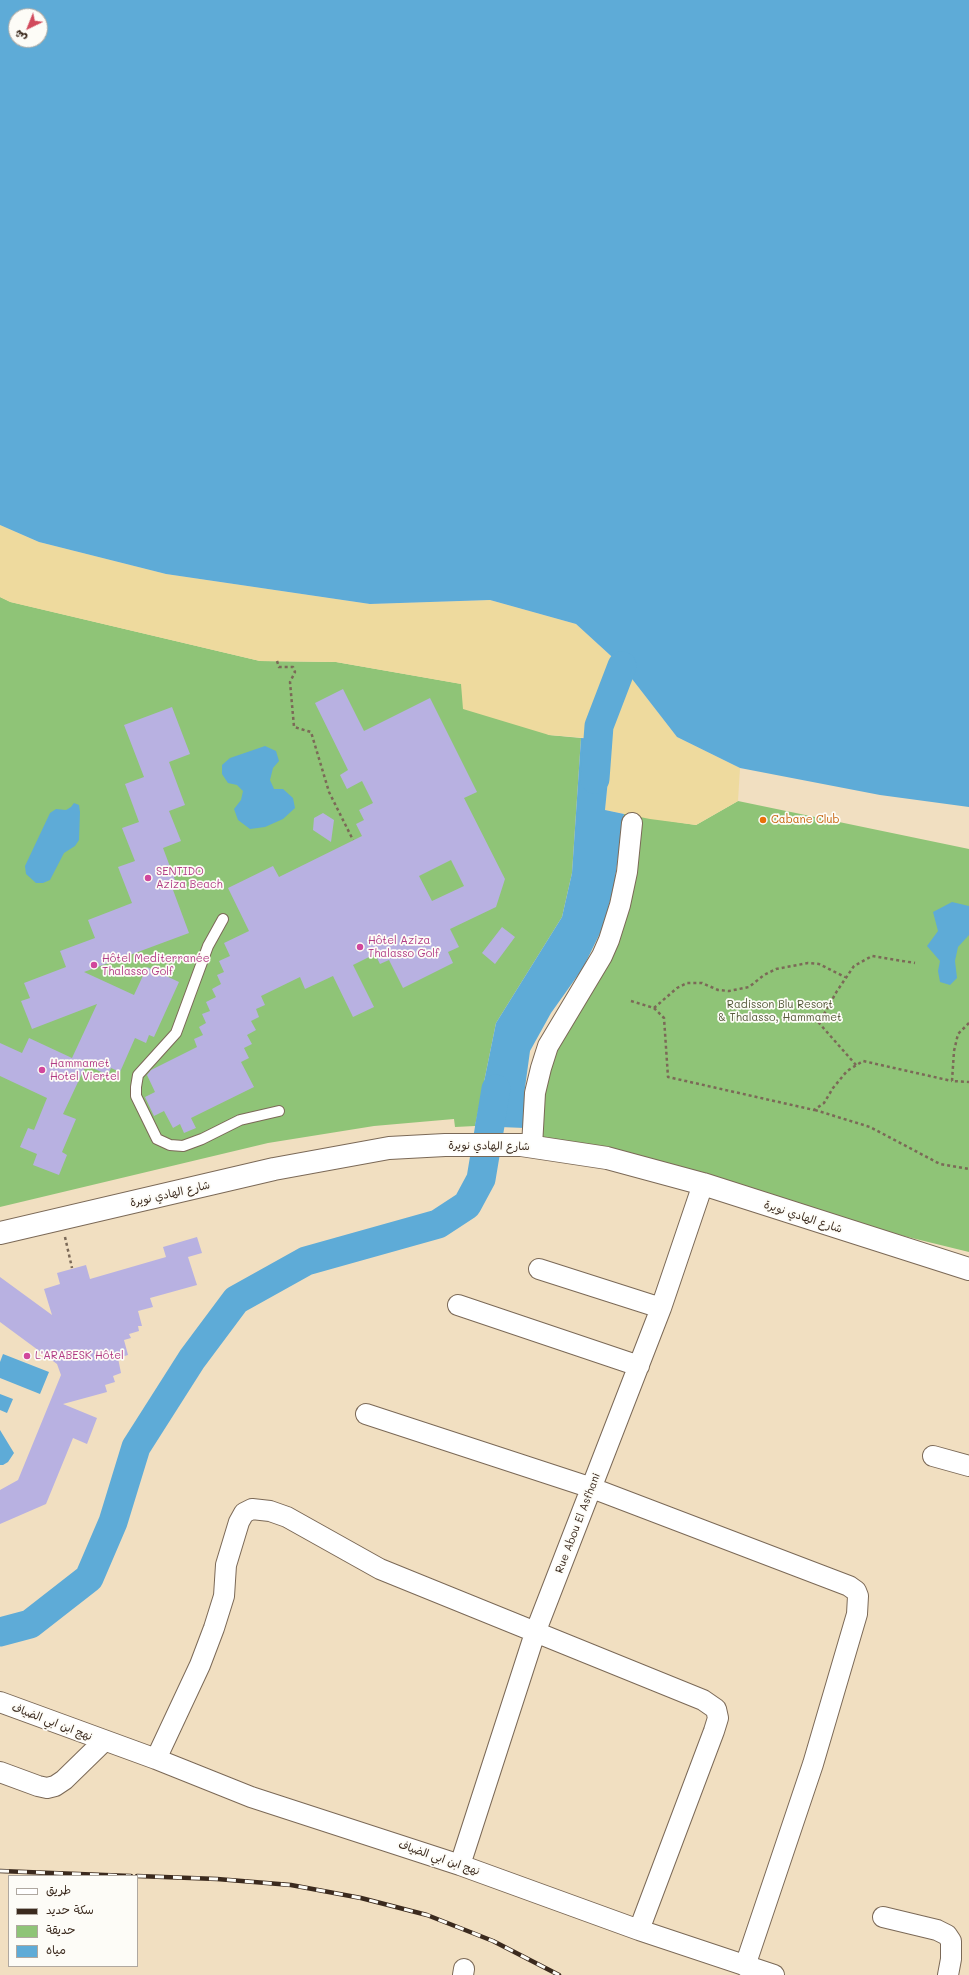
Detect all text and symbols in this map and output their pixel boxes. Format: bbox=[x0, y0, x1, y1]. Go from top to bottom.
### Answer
north arrow bbox=[8, 8, 48, 48]
text: ش bbox=[11, 27, 30, 46]
place label: Cabane Club bbox=[771, 813, 840, 827]
marker: Cabane Club bbox=[758, 815, 768, 825]
place label: SENTIDO Aziza Beach bbox=[156, 865, 223, 891]
marker: SENTIDO Aziza Beach bbox=[143, 873, 153, 883]
place label: Hôtel Aziza Thalasso Golf bbox=[368, 934, 439, 960]
marker: Hôtel Aziza Thalasso Golf bbox=[355, 942, 365, 952]
place label: Hôtel Mediterranée Thalasso Golf bbox=[102, 952, 209, 978]
marker: Hôtel Mediterranée Thalasso Golf bbox=[89, 960, 99, 970]
park label: Radisson Blu Resort & Thalasso, Hammamet bbox=[718, 998, 842, 1024]
place label: Hammamet Hotel Viertel bbox=[50, 1057, 119, 1083]
marker: Hammamet Hotel Viertel bbox=[37, 1065, 47, 1075]
street label: شارع الهادي نويرة bbox=[448, 1139, 530, 1153]
street label: شارع الهادي نويرة bbox=[129, 1178, 211, 1210]
street label: شارع الهادي نويرة bbox=[762, 1198, 844, 1236]
place label: L'ARABESK Hôtel bbox=[35, 1349, 124, 1363]
marker: L'ARABESK Hôtel bbox=[22, 1351, 32, 1361]
street label: Rue Abou El Asfhani bbox=[553, 1471, 603, 1575]
street label: نهج ابن ابي الضياف bbox=[10, 1701, 94, 1743]
street label: نهج ابن ابي الضياف bbox=[397, 1838, 481, 1878]
legend bbox=[8, 1875, 138, 1967]
text: طريق bbox=[46, 1881, 71, 1897]
text: سكة حديد bbox=[46, 1901, 94, 1917]
text: حديقة bbox=[46, 1921, 75, 1937]
text: مياه bbox=[46, 1941, 66, 1957]

